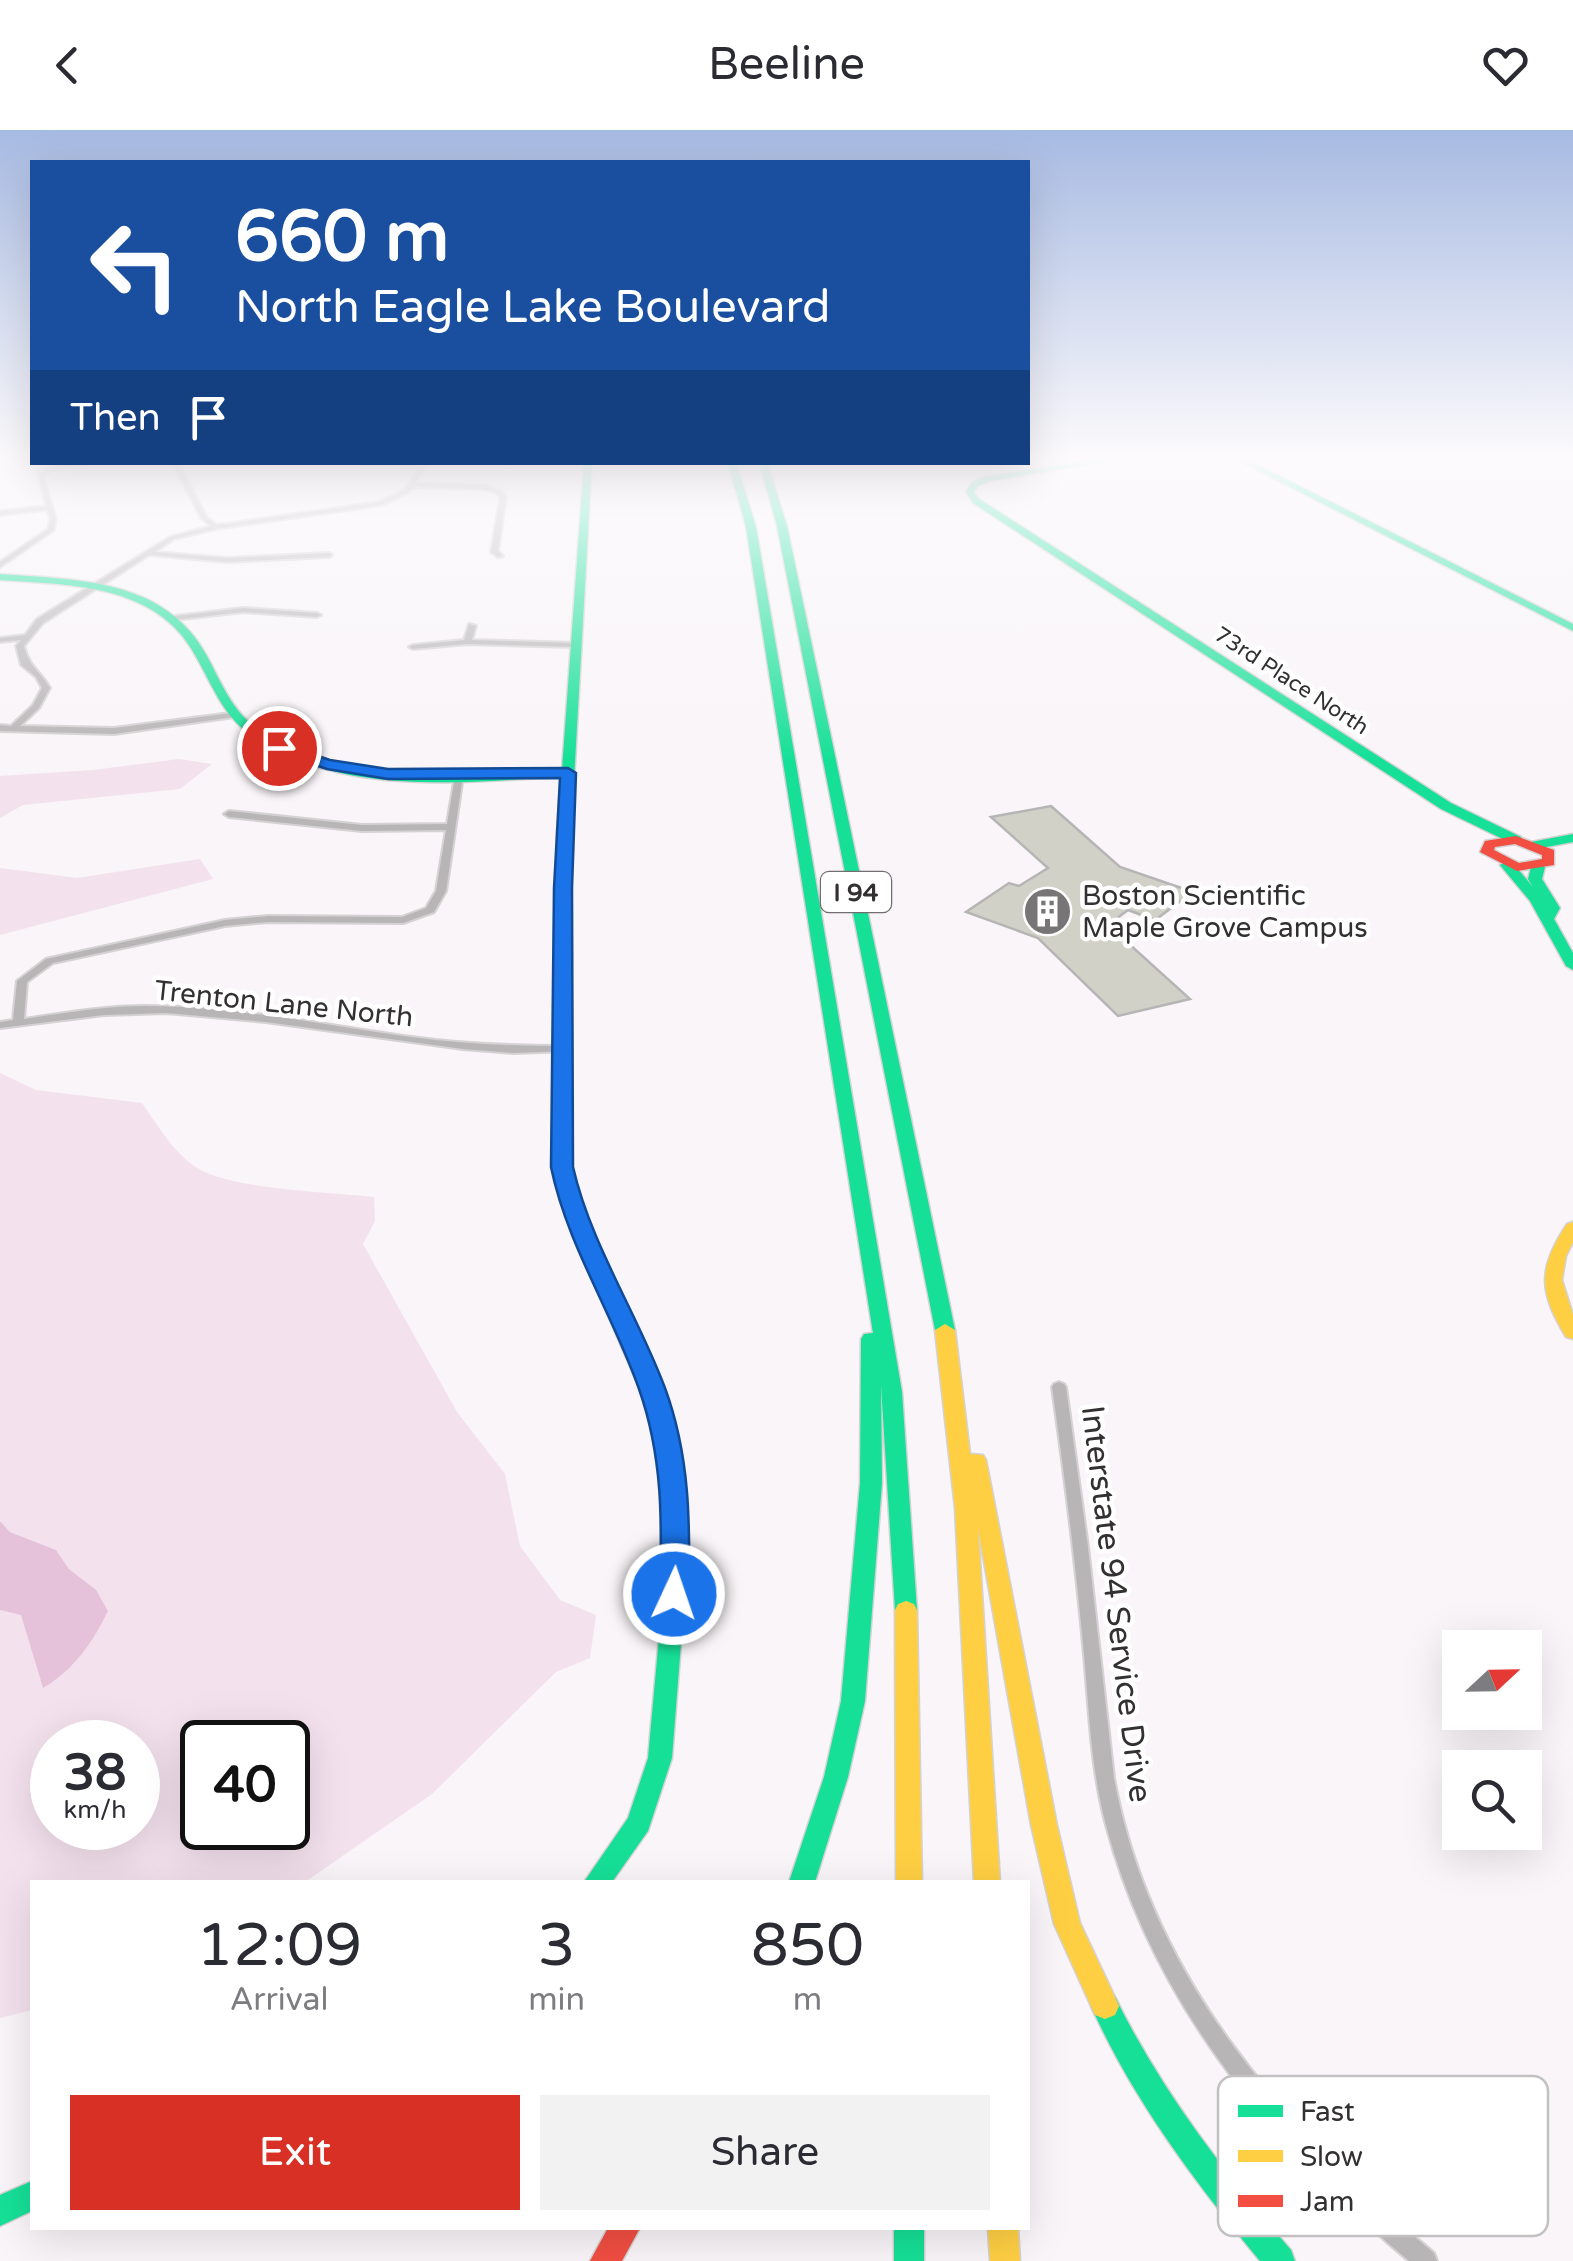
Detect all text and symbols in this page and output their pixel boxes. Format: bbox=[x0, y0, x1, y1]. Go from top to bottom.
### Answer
icon: back bbox=[40, 38, 95, 93]
text: Beeline bbox=[708, 38, 865, 92]
icon: heart bbox=[1478, 38, 1533, 93]
text: 660 m bbox=[235, 196, 449, 280]
icon: left bbox=[70, 200, 200, 330]
text: North Eagle Lake Boulevard bbox=[235, 281, 830, 335]
icon: arrive bbox=[181, 390, 236, 445]
text: Then bbox=[70, 395, 161, 441]
street label: 73rd Place North bbox=[1209, 621, 1373, 740]
pin bbox=[237, 706, 322, 791]
icon: arrive bbox=[252, 721, 307, 776]
road number: I 94 bbox=[821, 872, 891, 912]
place label: Boston Scientific Maple Grove Campus bbox=[1082, 879, 1368, 945]
building icon: Boston Scientific Maple Grove Campus bbox=[1021, 885, 1073, 937]
street label: Trenton Lane North bbox=[153, 974, 415, 1034]
street label: Interstate 94 Service Drive bbox=[1073, 1404, 1159, 1805]
position arrow bbox=[622, 1542, 726, 1646]
north arrow bbox=[1442, 1630, 1542, 1730]
map controls bbox=[1442, 1630, 1542, 1850]
speed limit sign: 40 bbox=[180, 1720, 310, 1850]
text: 38 bbox=[64, 1743, 126, 1803]
button: search bbox=[1442, 1750, 1542, 1850]
text: km/h bbox=[64, 1795, 126, 1825]
text: 12:09 bbox=[196, 1910, 362, 1982]
text: 3 bbox=[538, 1910, 575, 1982]
text: 850 bbox=[751, 1910, 864, 1982]
text: Arrival bbox=[230, 1981, 329, 2019]
text: min bbox=[528, 1981, 585, 2019]
text: m bbox=[793, 1981, 822, 2019]
legend bbox=[1218, 2076, 1548, 2236]
button: Exit bbox=[70, 2095, 520, 2210]
button: Share bbox=[540, 2095, 990, 2210]
text: Fast bbox=[1300, 2095, 1355, 2129]
text: Slow bbox=[1300, 2140, 1363, 2174]
text: Jam bbox=[1300, 2185, 1355, 2219]

